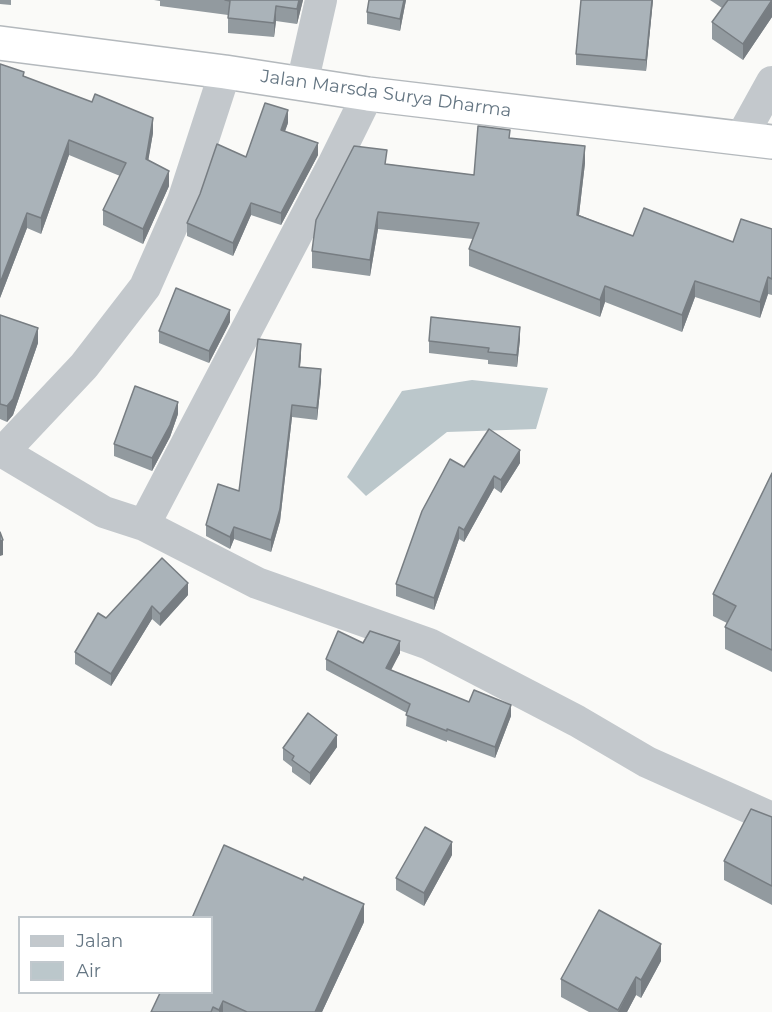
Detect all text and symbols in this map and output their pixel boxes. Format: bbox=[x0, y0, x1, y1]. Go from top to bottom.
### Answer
street label: Jalan Marsda Surya Dharma bbox=[259, 66, 513, 122]
legend bbox=[18, 916, 213, 994]
text: Jalan bbox=[76, 930, 123, 952]
text: Air bbox=[76, 960, 101, 982]

